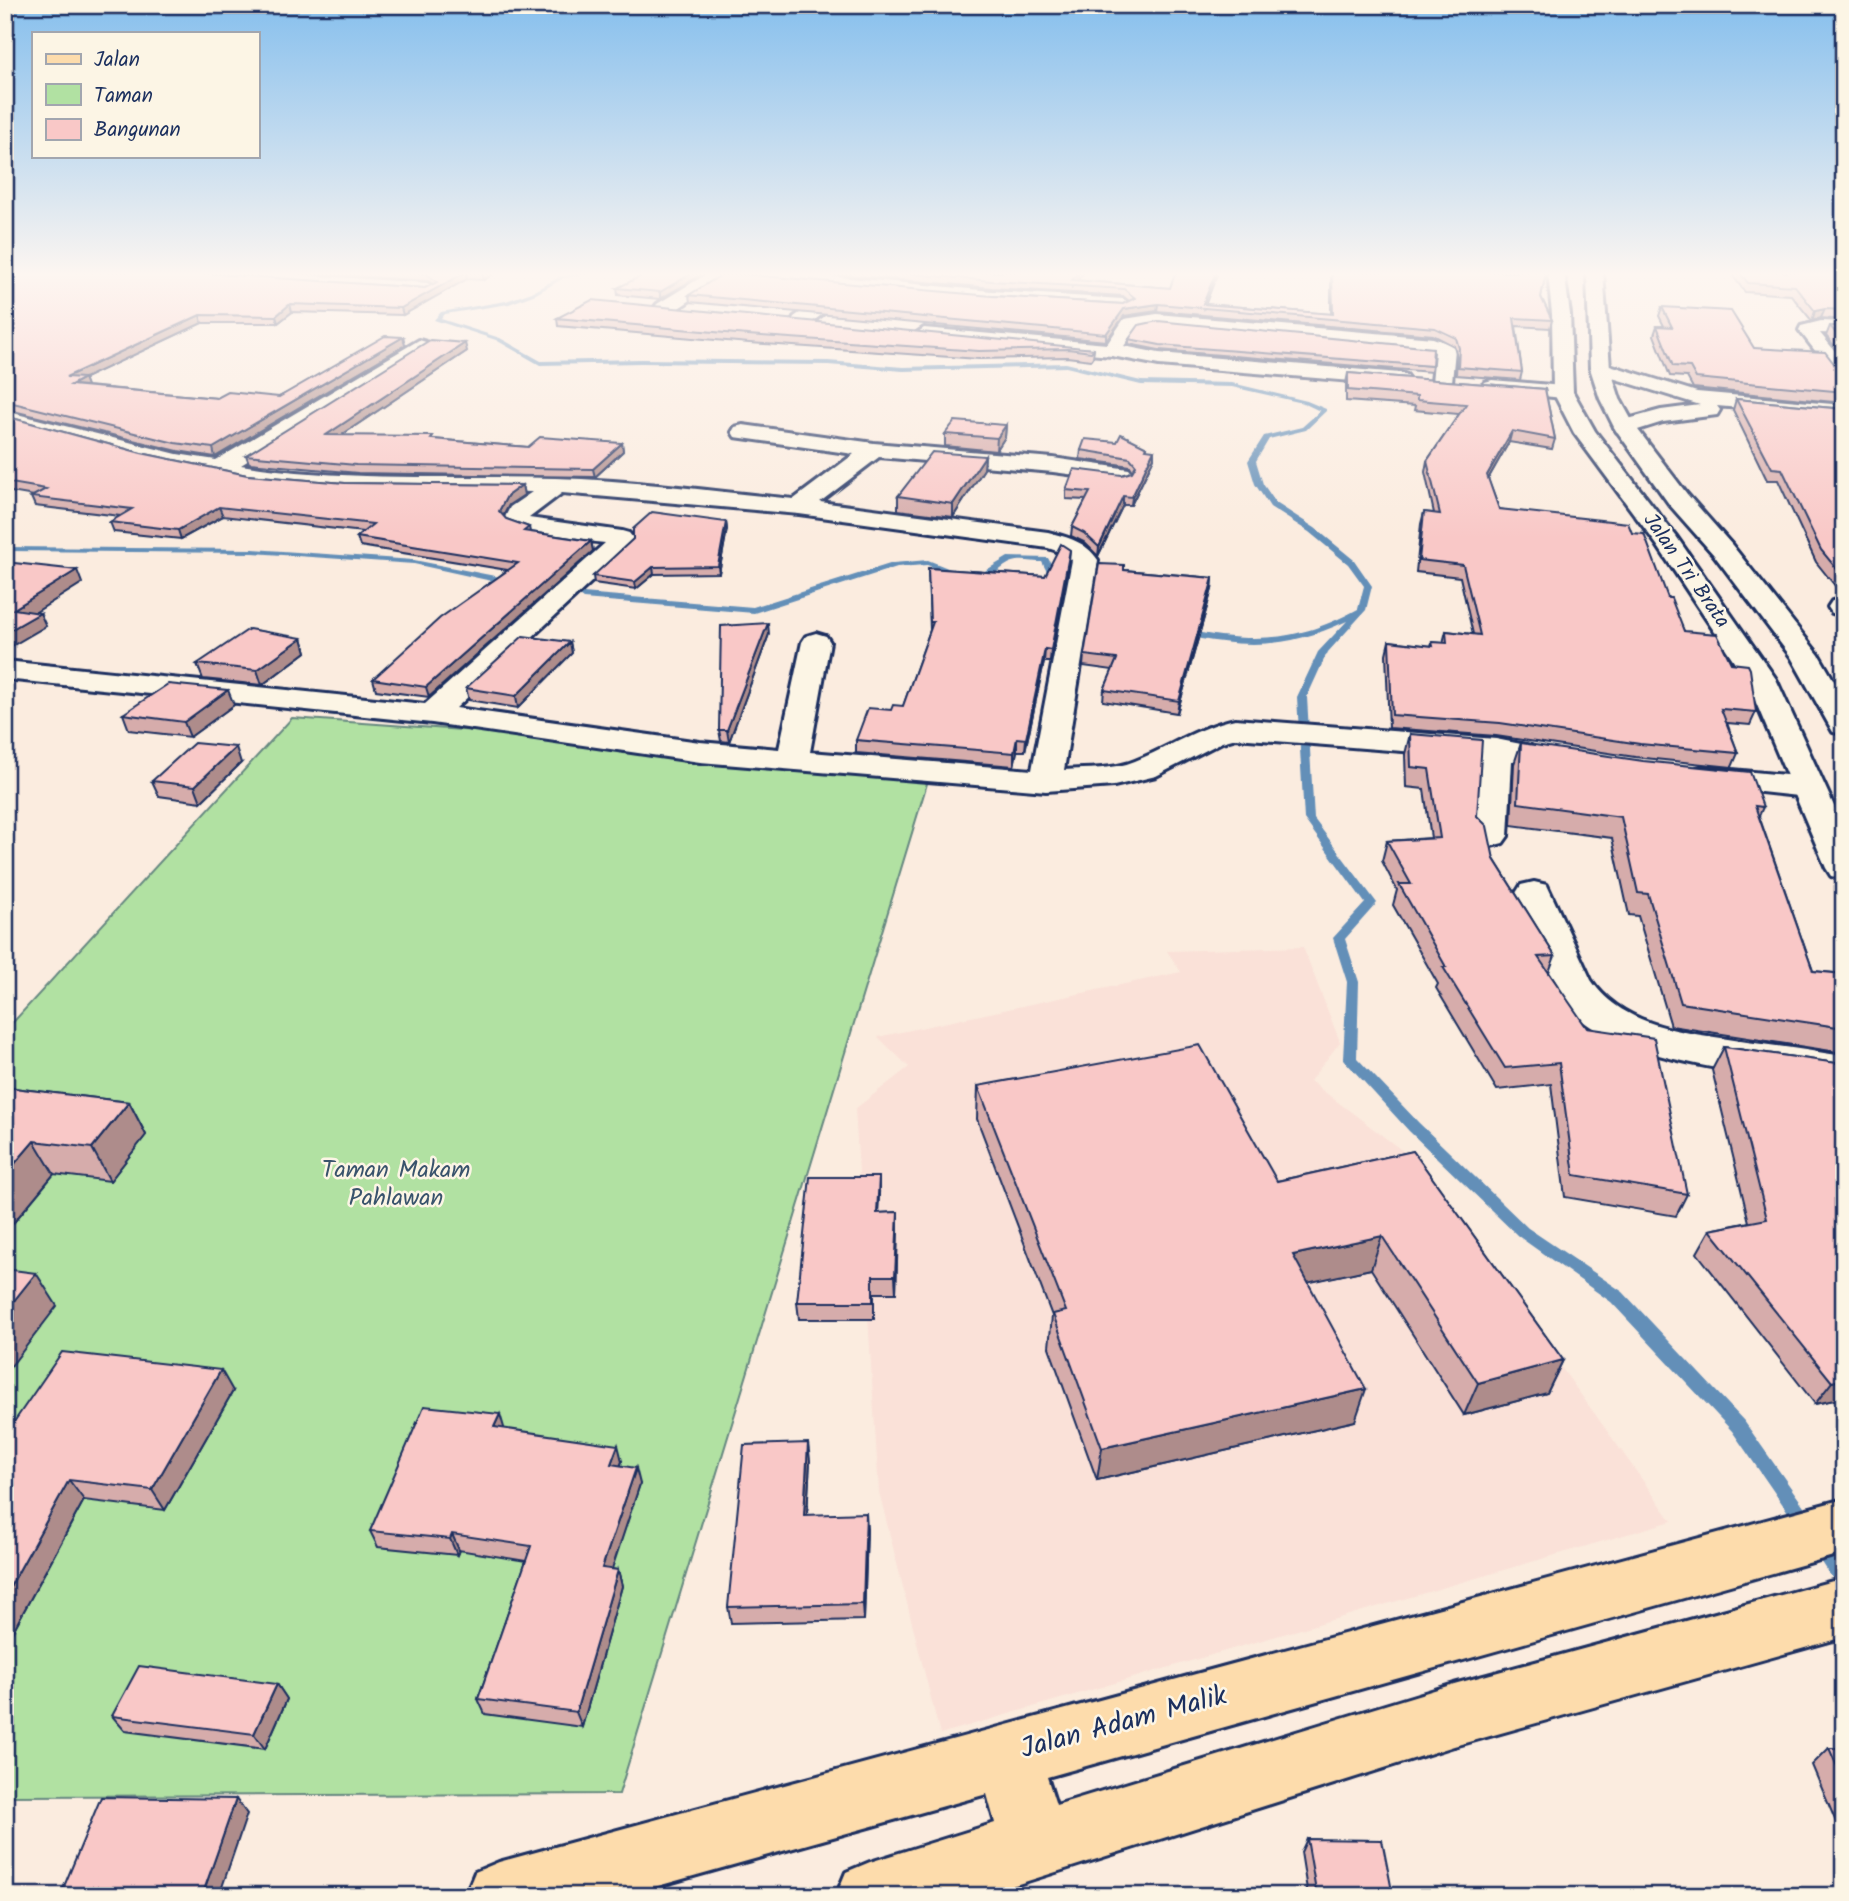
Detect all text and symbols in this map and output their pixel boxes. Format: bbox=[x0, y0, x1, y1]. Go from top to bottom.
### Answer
legend bbox=[32, 32, 259, 158]
text: Jalan bbox=[94, 44, 140, 77]
text: Taman bbox=[94, 80, 153, 113]
text: Bangunan bbox=[94, 114, 181, 147]
street label: Jalan Tri Brata bbox=[1634, 507, 1738, 635]
park label: Taman Makam Pahlawan bbox=[322, 1151, 470, 1218]
street label: Jalan Adam Malik bbox=[1016, 1674, 1233, 1772]

